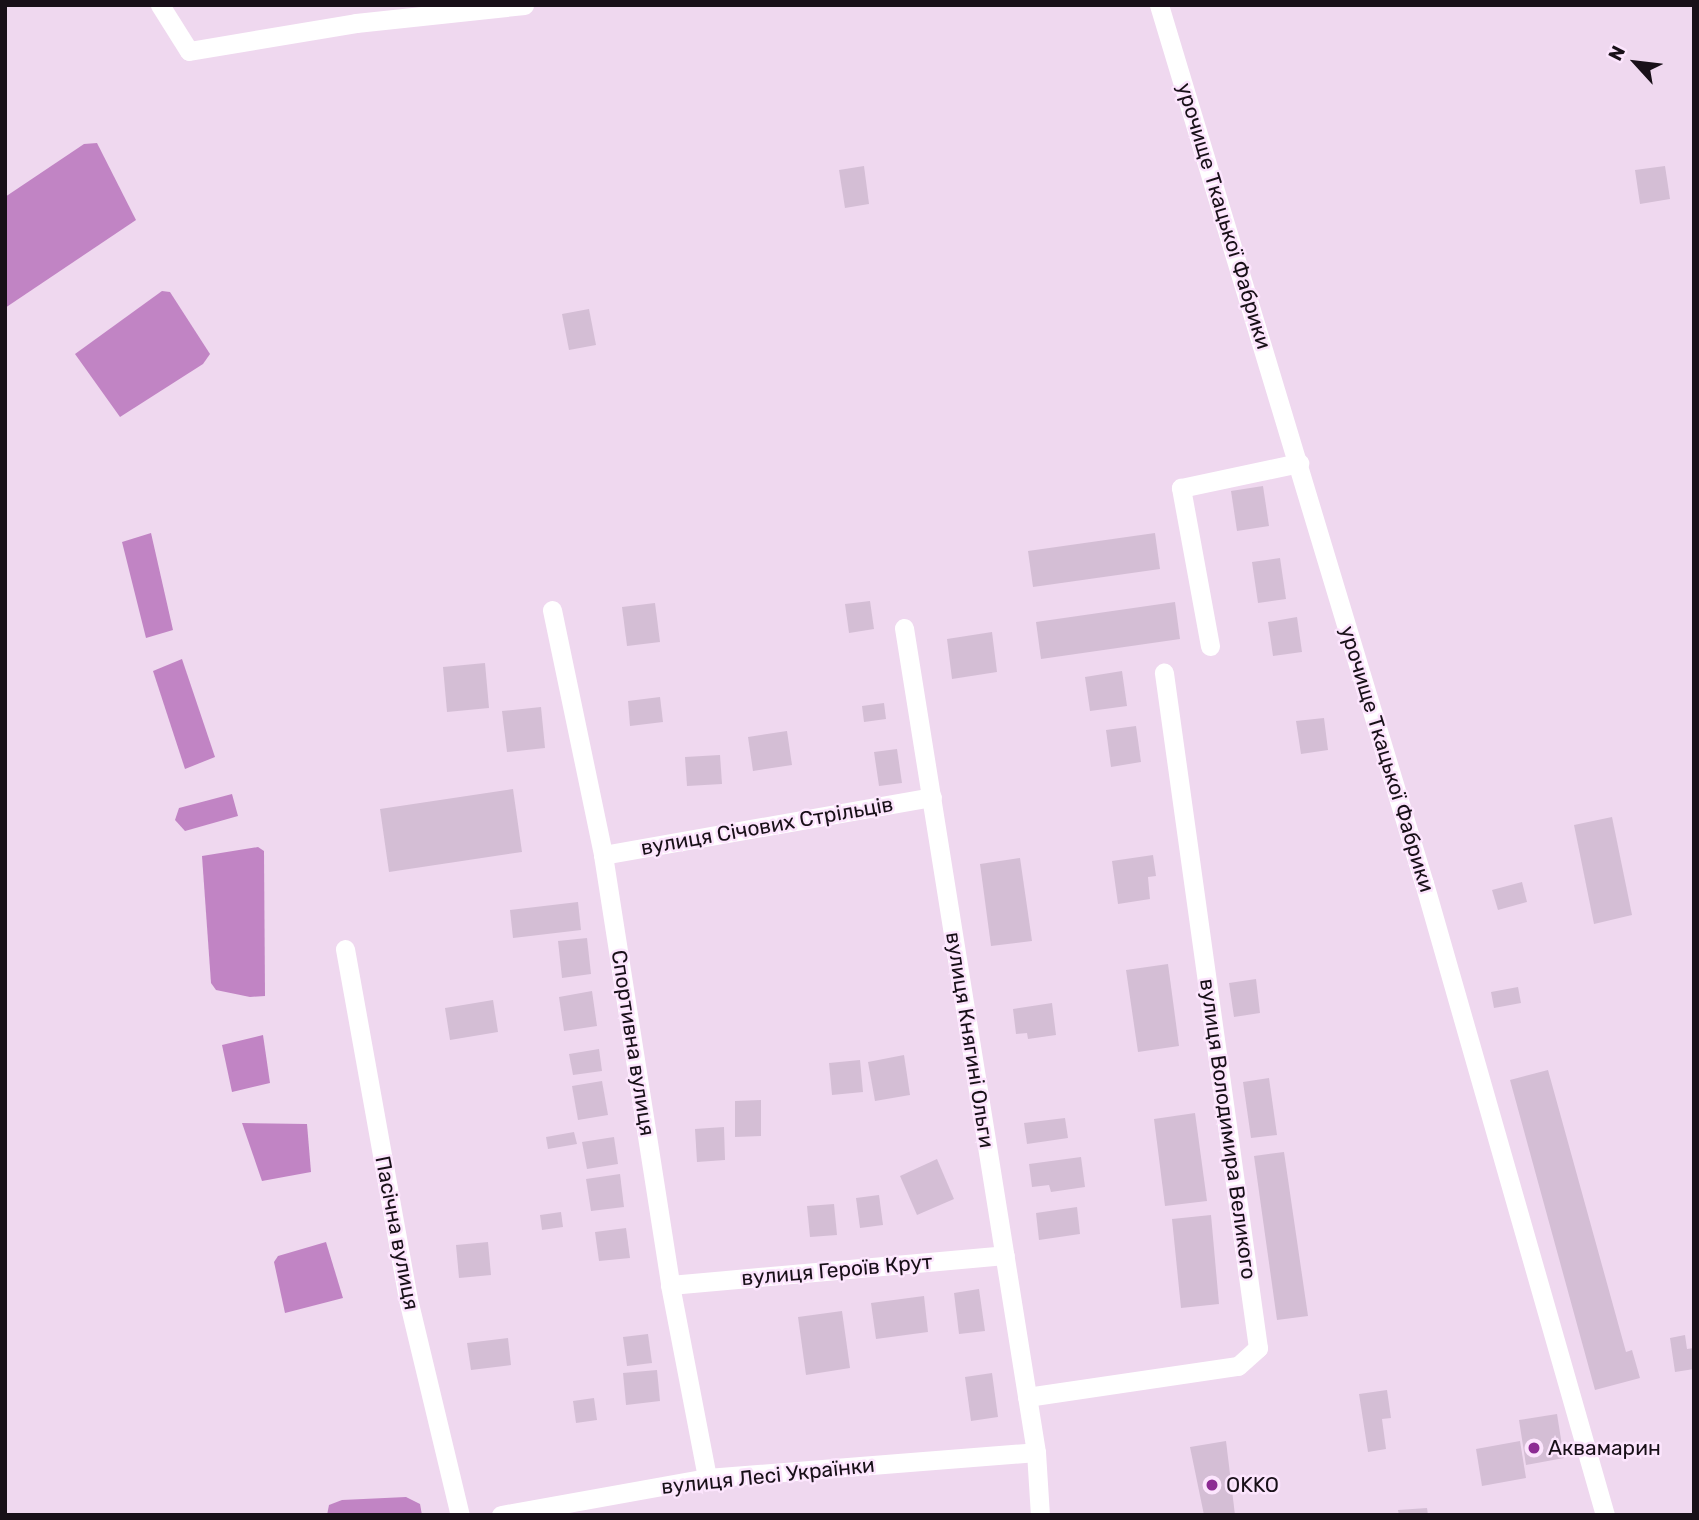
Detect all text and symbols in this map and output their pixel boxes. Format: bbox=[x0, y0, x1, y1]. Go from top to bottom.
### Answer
north arrow bbox=[1601, 28, 1671, 98]
text: N bbox=[1603, 42, 1630, 65]
street label: урочище Ткацької Фабрики bbox=[1171, 80, 1277, 352]
street label: урочище Ткацької Фабрики bbox=[1334, 623, 1440, 895]
street label: вулиця Січових Стрільців bbox=[639, 791, 895, 861]
street label: вулиця Княгині Ольги bbox=[940, 930, 1000, 1150]
street label: Спортивна вулиця bbox=[606, 948, 660, 1138]
street label: вулиця Володимира Великого bbox=[1194, 977, 1262, 1281]
street label: Пасічна вулиця bbox=[370, 1154, 424, 1312]
street label: вулиця Героїв Крут bbox=[740, 1249, 934, 1291]
place label: Аквамарин bbox=[1548, 1435, 1661, 1461]
marker: Аквамарин bbox=[1526, 1440, 1542, 1456]
street label: вулиця Лесі Українки bbox=[660, 1452, 876, 1500]
place label: OKKO bbox=[1226, 1472, 1279, 1498]
marker: OKKO bbox=[1204, 1477, 1220, 1493]

